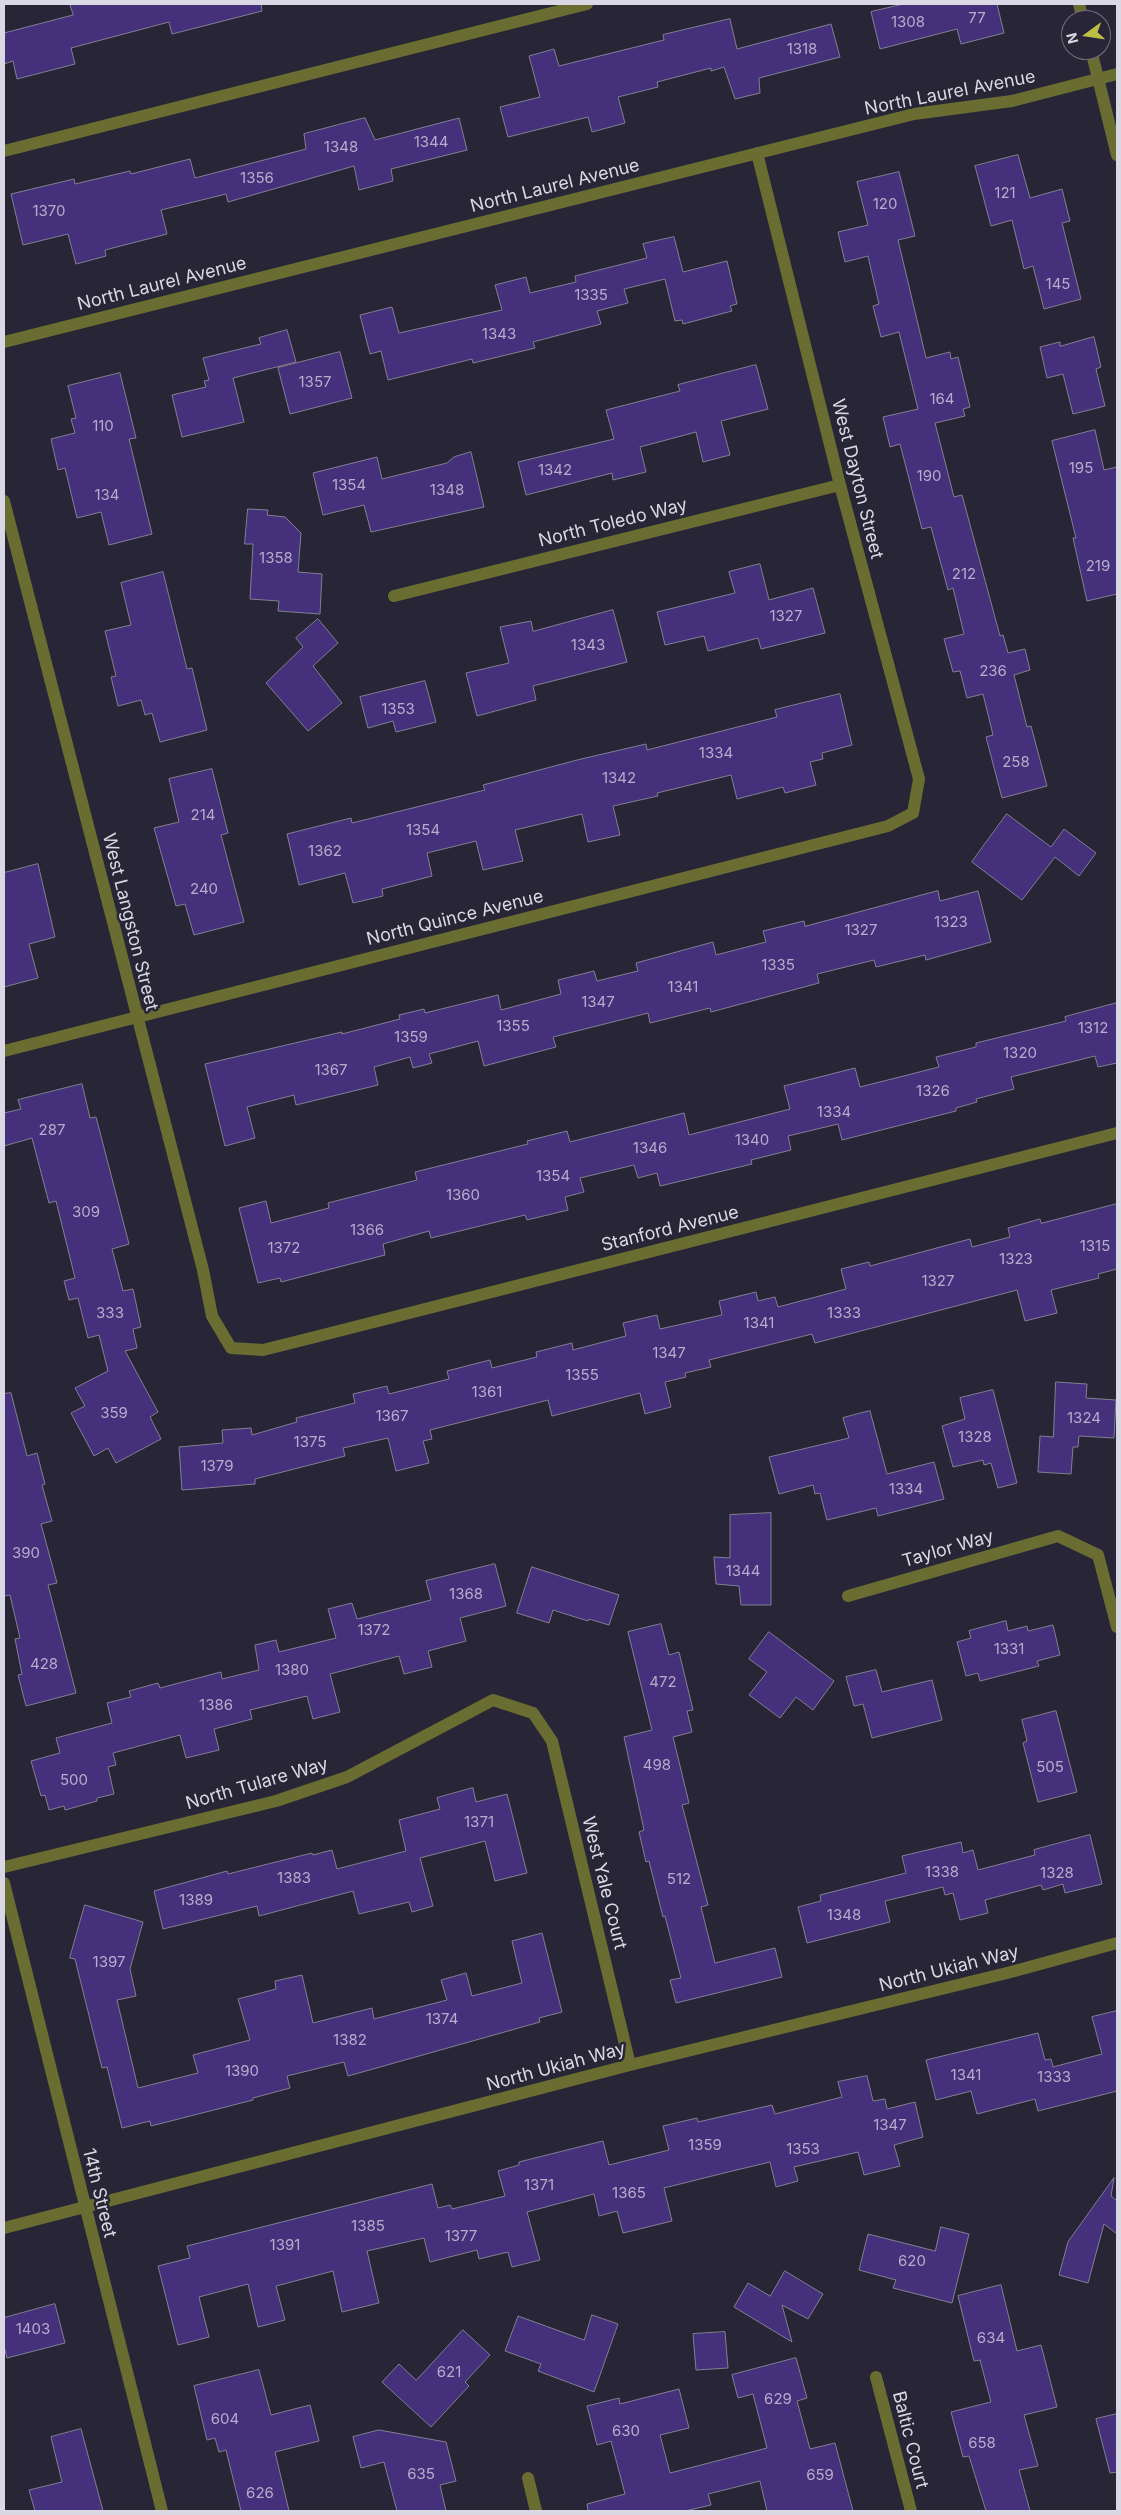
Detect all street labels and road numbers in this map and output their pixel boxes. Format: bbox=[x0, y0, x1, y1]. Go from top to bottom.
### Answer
street label: North Laurel Avenue bbox=[863, 66, 1037, 120]
street label: North Laurel Avenue bbox=[468, 155, 642, 217]
street label: North Laurel Avenue bbox=[75, 253, 249, 315]
street label: West Dayton Street bbox=[827, 397, 887, 561]
street label: North Toledo Way bbox=[536, 494, 690, 552]
street label: West Langston Street bbox=[97, 831, 163, 1013]
street label: North Quince Avenue bbox=[364, 886, 546, 950]
street label: Stanford Avenue bbox=[599, 1201, 741, 1257]
street label: Taylor Way bbox=[900, 1526, 996, 1572]
street label: North Tulare Way bbox=[183, 1753, 331, 1815]
street label: West Yale Court bbox=[577, 1814, 631, 1952]
street label: North Ukiah Way bbox=[877, 1941, 1021, 1997]
street label: North Ukiah Way bbox=[484, 2038, 628, 2096]
street label: 14th Street bbox=[77, 2146, 121, 2240]
street label: Baltic Court bbox=[887, 2389, 933, 2491]

